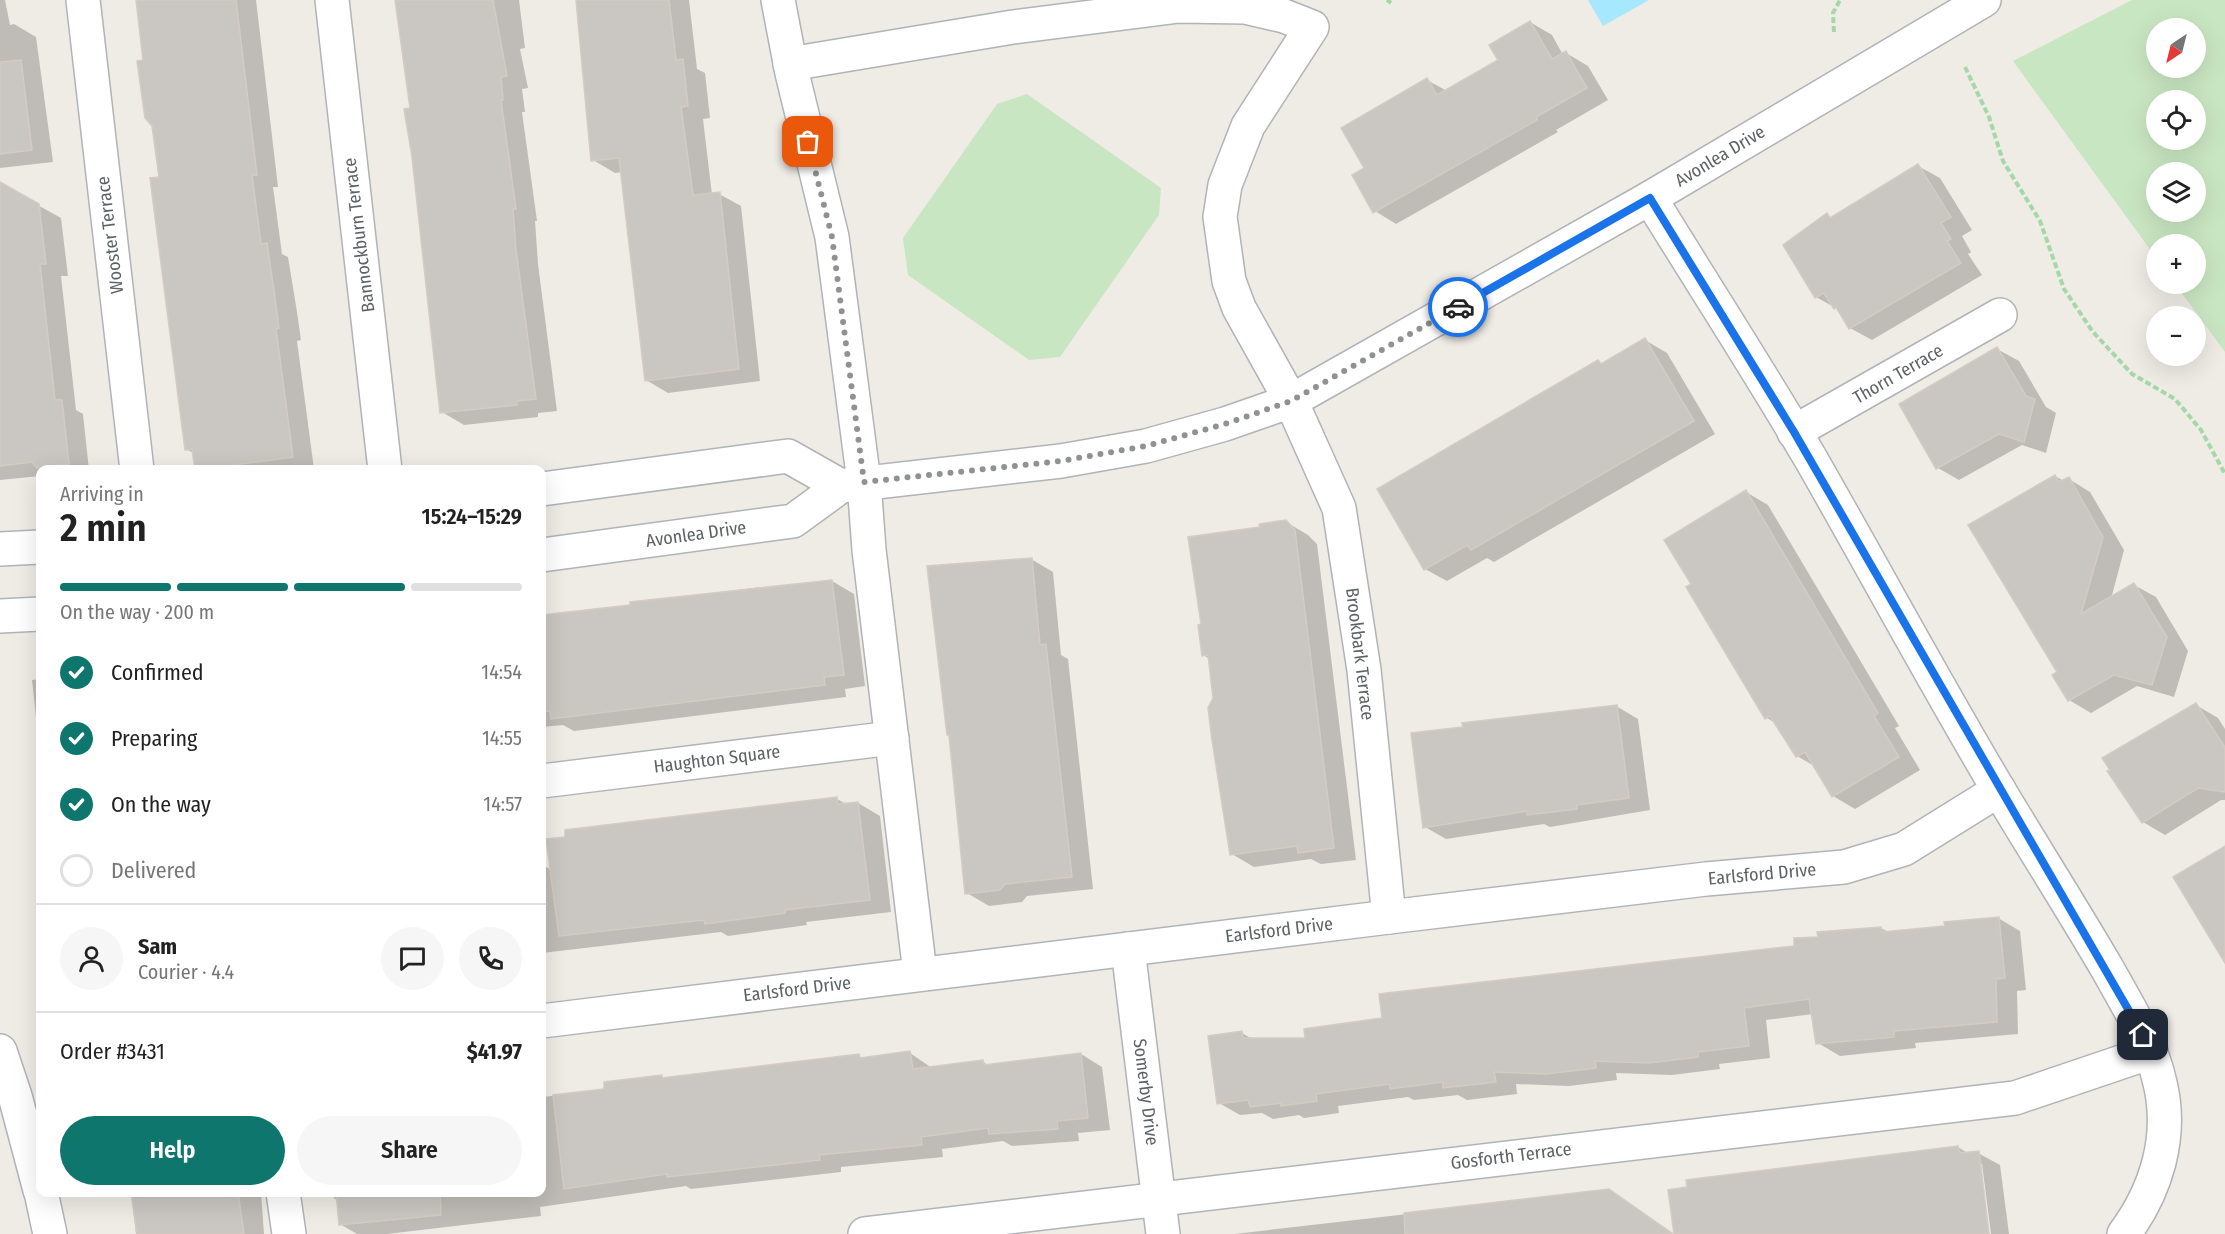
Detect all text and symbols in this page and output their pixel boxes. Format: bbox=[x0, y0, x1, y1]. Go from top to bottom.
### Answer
north arrow bbox=[2146, 18, 2206, 78]
map controls bbox=[2146, 18, 2206, 366]
button: locate bbox=[2146, 90, 2206, 150]
pin bbox=[782, 116, 833, 167]
street label: Avonlea Drive bbox=[1671, 121, 1769, 191]
icon: bag bbox=[791, 125, 824, 158]
street label: Bannockburn Terrace bbox=[339, 156, 379, 314]
button: layers bbox=[2146, 162, 2206, 222]
street label: Wooster Terrace bbox=[92, 175, 128, 295]
button: + bbox=[2146, 234, 2206, 294]
courier bbox=[1428, 277, 1488, 337]
icon: car bbox=[1442, 291, 1475, 324]
button: − bbox=[2146, 306, 2206, 366]
street label: Thorn Terrace bbox=[1849, 339, 1947, 409]
text: Arriving in bbox=[60, 482, 144, 506]
text: 15:24–15:29 bbox=[422, 503, 522, 530]
text: 2 min bbox=[60, 505, 147, 551]
street label: Avonlea Drive bbox=[644, 516, 748, 552]
street label: Brookbark Terrace bbox=[1341, 586, 1379, 722]
text: On the way · 200 m bbox=[60, 600, 214, 624]
icon: check bbox=[60, 656, 93, 689]
text: Confirmed bbox=[111, 659, 204, 686]
text: 14:54 bbox=[481, 660, 522, 684]
icon: check bbox=[60, 722, 93, 755]
text: Preparing bbox=[111, 725, 197, 752]
text: 14:55 bbox=[482, 726, 522, 750]
street label: Haughton Square bbox=[652, 740, 782, 778]
icon: check bbox=[60, 788, 93, 821]
text: On the way bbox=[111, 791, 211, 818]
text: 14:57 bbox=[483, 792, 522, 816]
text: Delivered bbox=[111, 857, 196, 884]
street label: Earlsford Drive bbox=[1707, 858, 1817, 890]
street label: Earlsford Drive bbox=[1224, 912, 1334, 948]
button: person bbox=[60, 927, 123, 990]
button: chat bbox=[381, 927, 444, 990]
button: phone bbox=[459, 927, 522, 990]
text: Sam bbox=[138, 933, 177, 960]
text: Courier · 4.4 bbox=[138, 960, 234, 984]
street label: Earlsford Drive bbox=[742, 971, 852, 1007]
pin bbox=[2117, 1009, 2168, 1060]
icon: home bbox=[2126, 1018, 2159, 1051]
street label: Somerby Drive bbox=[1129, 1037, 1163, 1147]
text: Order #3431 bbox=[60, 1038, 165, 1065]
text: $41.97 bbox=[467, 1038, 522, 1065]
button: Help bbox=[60, 1116, 285, 1185]
button: Share bbox=[297, 1116, 522, 1185]
street label: Gosforth Terrace bbox=[1449, 1138, 1573, 1174]

